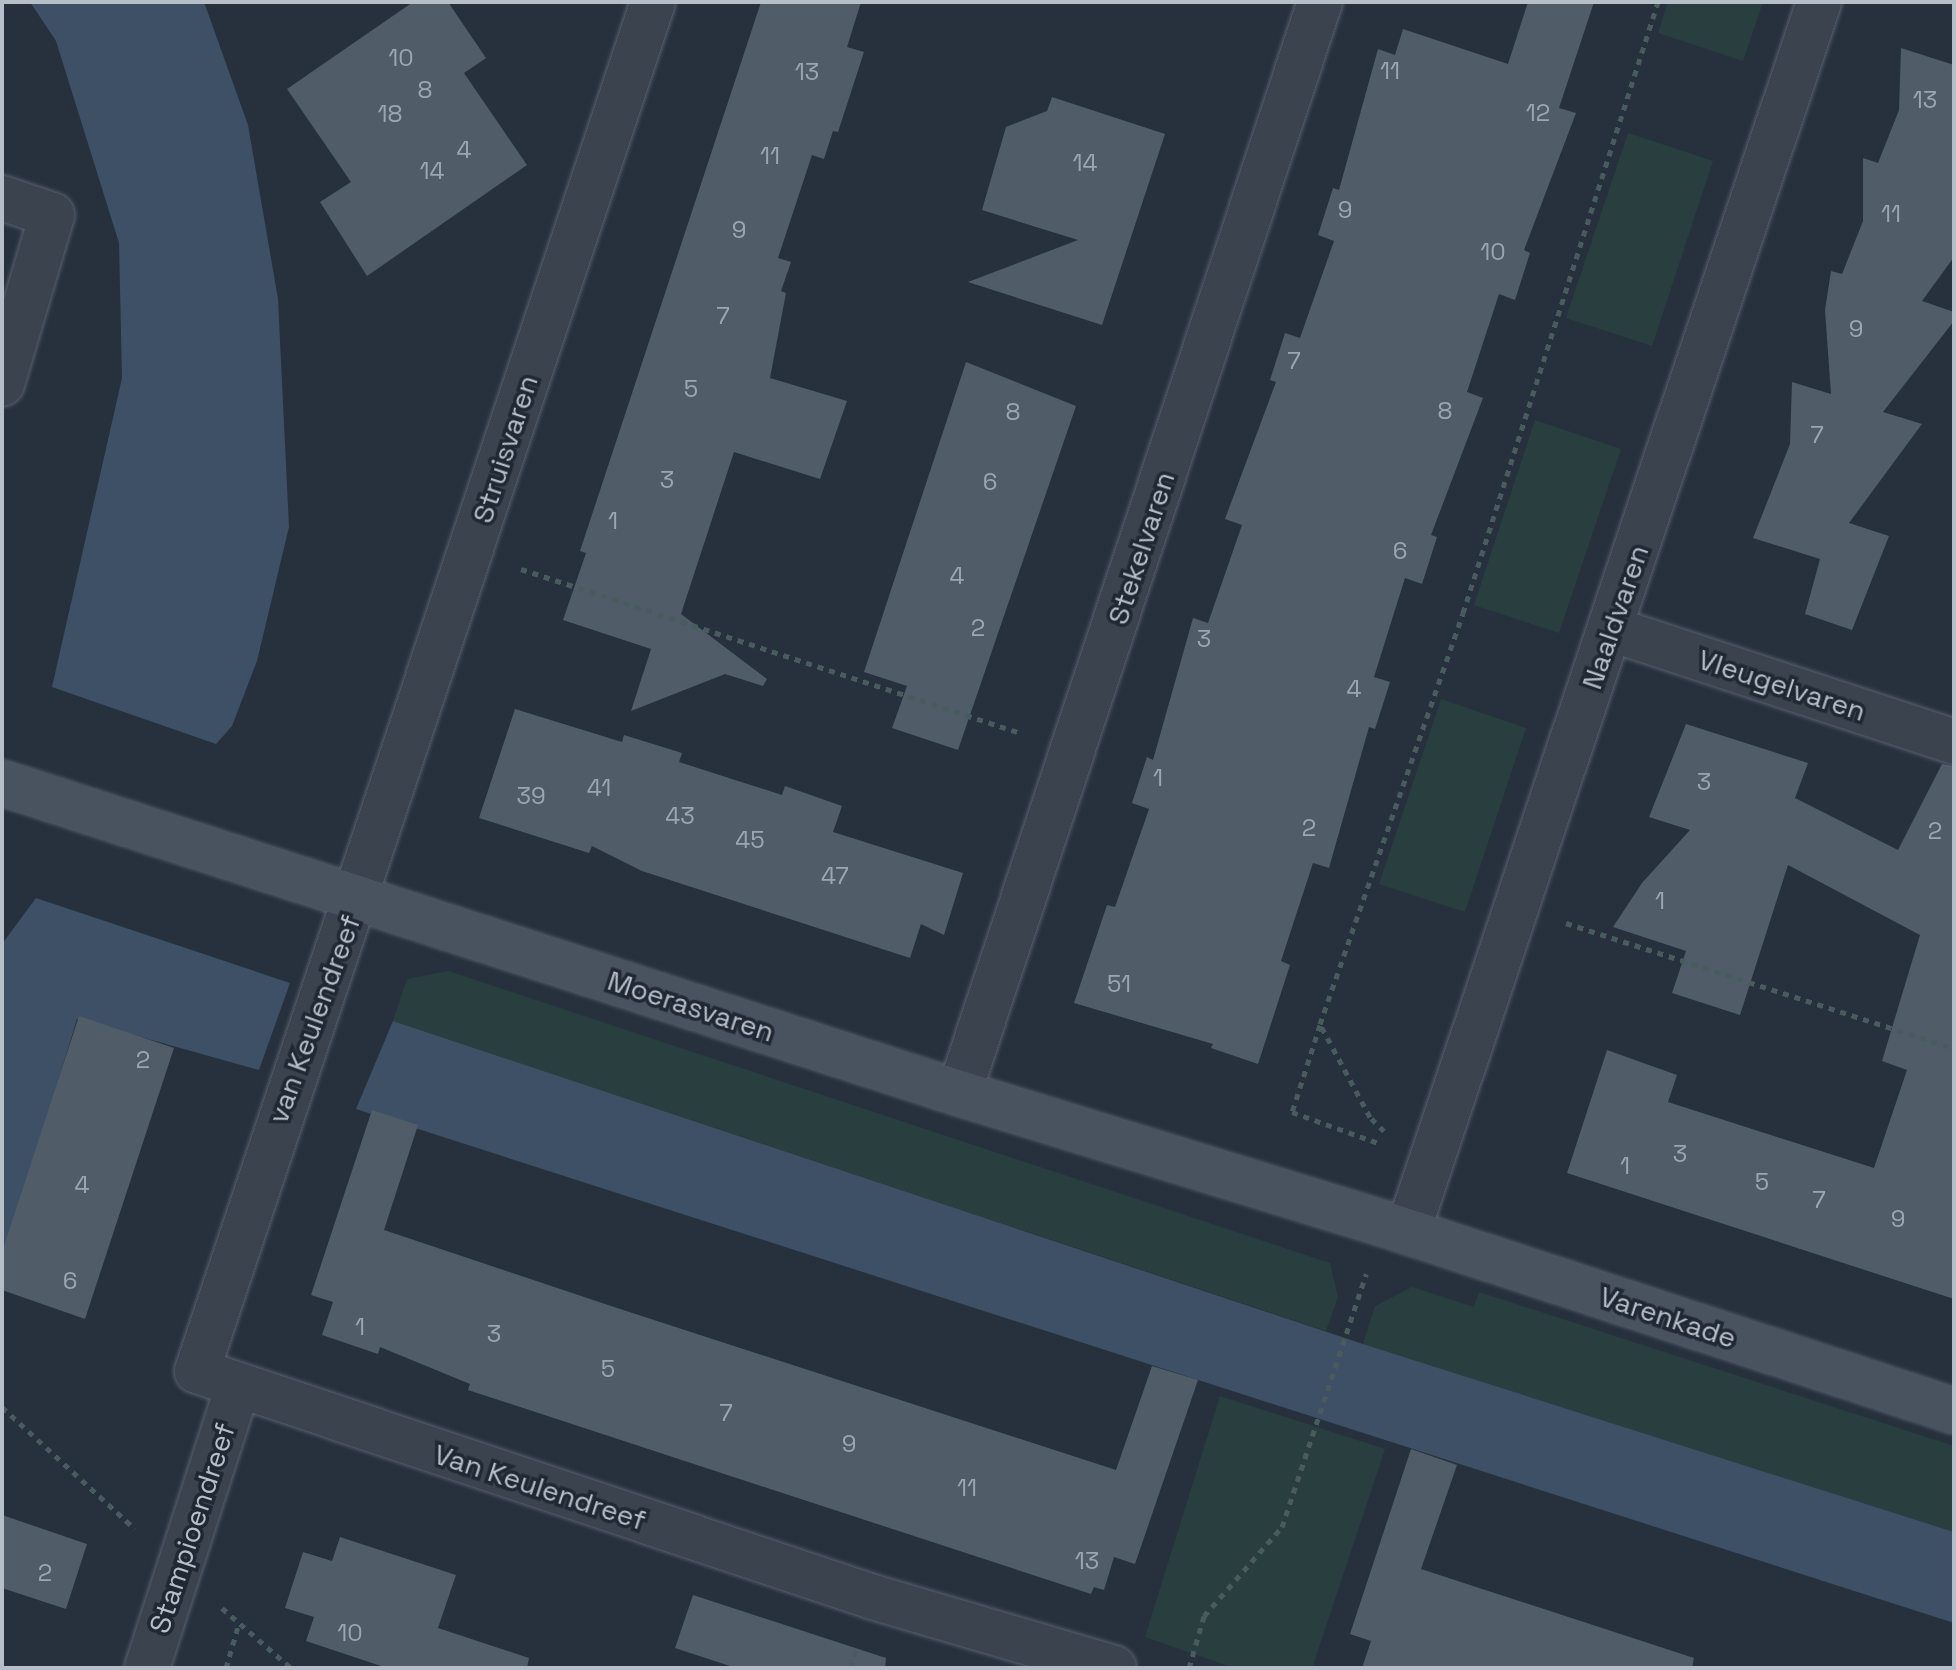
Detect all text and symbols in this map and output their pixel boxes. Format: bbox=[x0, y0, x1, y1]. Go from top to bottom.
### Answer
house number: 10 bbox=[388, 44, 414, 72]
house number: 11 bbox=[1380, 57, 1400, 85]
house number: 13 bbox=[795, 58, 819, 86]
house number: 8 bbox=[418, 76, 432, 104]
house number: 13 bbox=[1913, 86, 1937, 114]
house number: 12 bbox=[1526, 99, 1550, 127]
house number: 18 bbox=[378, 100, 402, 128]
house number: 4 bbox=[457, 136, 471, 164]
house number: 11 bbox=[760, 142, 780, 170]
house number: 14 bbox=[1072, 149, 1098, 177]
house number: 14 bbox=[419, 157, 445, 185]
house number: 9 bbox=[1338, 196, 1352, 224]
house number: 11 bbox=[1881, 200, 1901, 228]
house number: 9 bbox=[732, 216, 746, 244]
house number: 10 bbox=[1480, 238, 1506, 266]
house number: 7 bbox=[716, 302, 730, 330]
house number: 9 bbox=[1849, 315, 1863, 343]
house number: 7 bbox=[1287, 347, 1301, 375]
street label: Struisvaren bbox=[465, 371, 545, 527]
house number: 5 bbox=[684, 375, 698, 403]
house number: 8 bbox=[1438, 397, 1452, 425]
house number: 8 bbox=[1006, 398, 1020, 426]
house number: 7 bbox=[1810, 421, 1824, 449]
house number: 3 bbox=[660, 466, 674, 494]
street label: Stekelvaren bbox=[1101, 467, 1181, 629]
house number: 6 bbox=[983, 468, 997, 496]
house number: 1 bbox=[608, 507, 618, 535]
house number: 6 bbox=[1393, 537, 1407, 565]
street label: Naaldvaren bbox=[1575, 541, 1655, 693]
house number: 4 bbox=[950, 562, 964, 590]
house number: 2 bbox=[971, 614, 985, 642]
house number: 3 bbox=[1197, 625, 1211, 653]
street label: Vleugelvaren bbox=[1694, 642, 1870, 728]
house number: 4 bbox=[1347, 675, 1361, 703]
house number: 1 bbox=[1153, 764, 1163, 792]
house number: 3 bbox=[1697, 768, 1711, 796]
house number: 41 bbox=[587, 774, 611, 802]
house number: 39 bbox=[516, 782, 546, 810]
house number: 43 bbox=[665, 802, 695, 830]
house number: 2 bbox=[1302, 814, 1316, 842]
house number: 2 bbox=[1928, 817, 1942, 845]
house number: 45 bbox=[735, 826, 765, 854]
house number: 47 bbox=[821, 862, 849, 890]
house number: 1 bbox=[1655, 887, 1665, 915]
street label: van Keulendreef bbox=[261, 910, 367, 1128]
street label: Moerasvaren bbox=[604, 963, 778, 1049]
house number: 51 bbox=[1107, 970, 1131, 998]
house number: 2 bbox=[136, 1046, 150, 1074]
house number: 3 bbox=[1673, 1140, 1687, 1168]
house number: 1 bbox=[1620, 1152, 1630, 1180]
house number: 5 bbox=[1755, 1168, 1769, 1196]
house number: 4 bbox=[75, 1171, 89, 1199]
house number: 7 bbox=[1812, 1186, 1826, 1214]
house number: 9 bbox=[1891, 1205, 1905, 1233]
house number: 6 bbox=[63, 1267, 77, 1295]
street label: Varenkade bbox=[1596, 1279, 1740, 1355]
house number: 1 bbox=[355, 1313, 365, 1341]
house number: 3 bbox=[487, 1320, 501, 1348]
house number: 5 bbox=[601, 1355, 615, 1383]
house number: 7 bbox=[719, 1399, 733, 1427]
street label: Stampioendreef bbox=[142, 1419, 242, 1637]
house number: 9 bbox=[842, 1430, 856, 1458]
street label: Van Keulendreef bbox=[430, 1437, 650, 1537]
house number: 11 bbox=[957, 1474, 977, 1502]
house number: 13 bbox=[1075, 1547, 1099, 1575]
house number: 2 bbox=[38, 1559, 52, 1587]
house number: 10 bbox=[337, 1619, 363, 1647]

